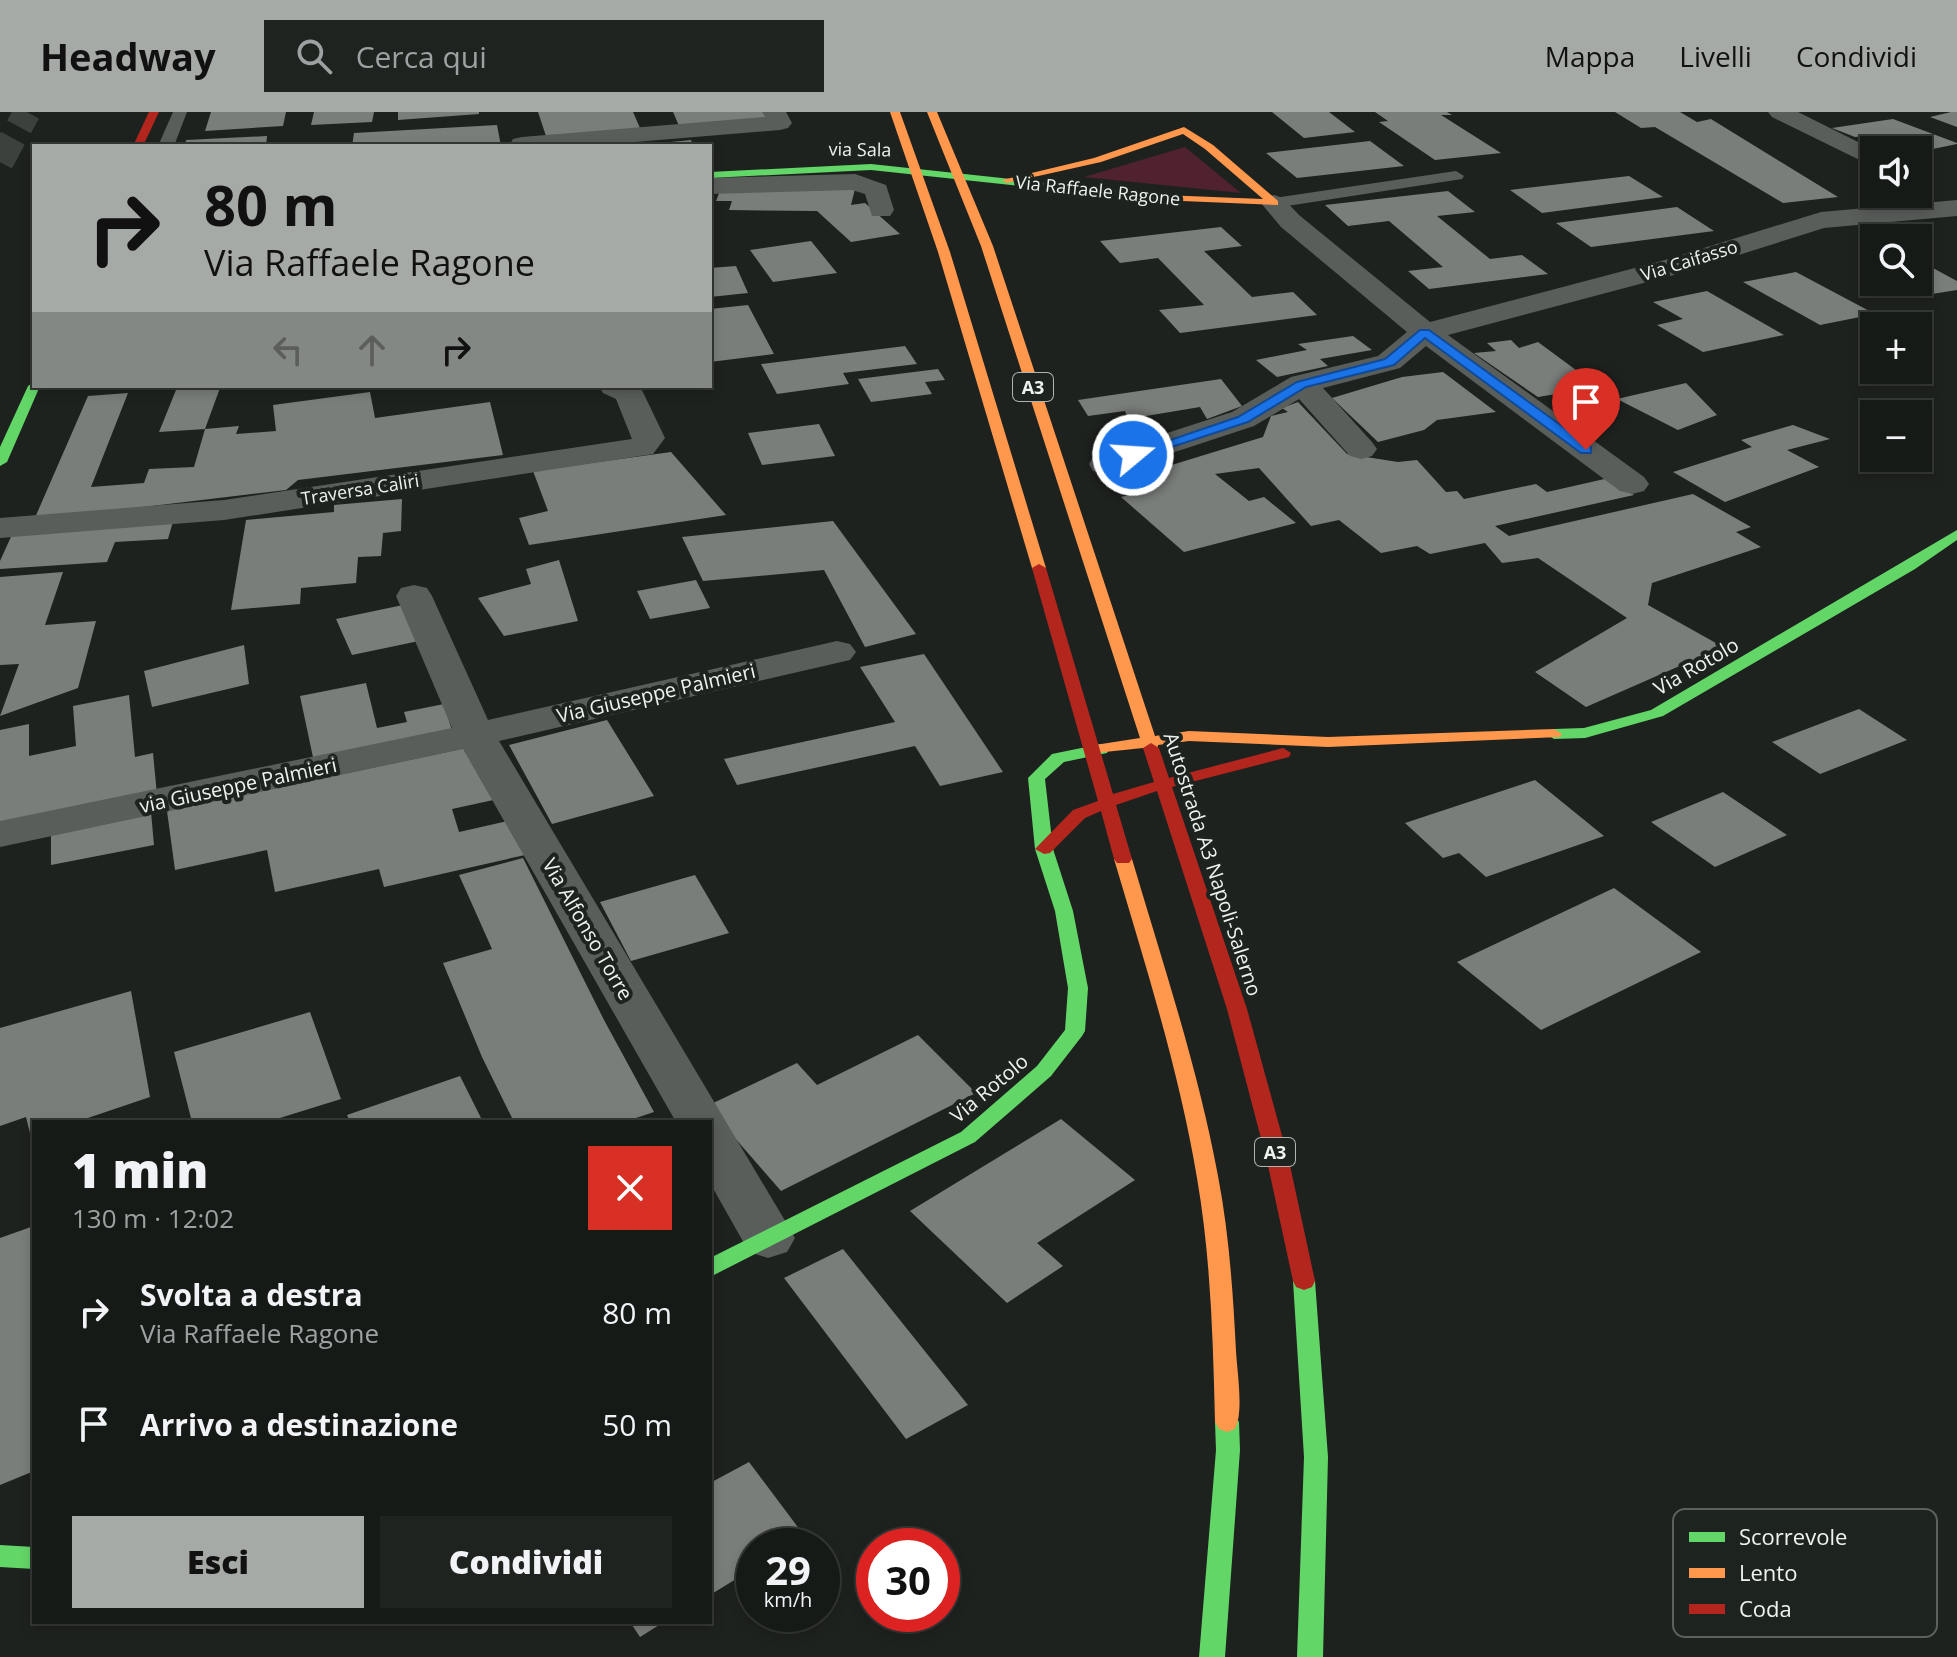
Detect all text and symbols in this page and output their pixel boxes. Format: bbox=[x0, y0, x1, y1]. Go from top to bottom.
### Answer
search box bbox=[264, 20, 824, 92]
text: Headway bbox=[40, 30, 216, 82]
icon: search bbox=[292, 34, 336, 78]
text: Cerca qui bbox=[356, 36, 487, 77]
text: Mappa bbox=[1545, 37, 1635, 75]
text: Livelli bbox=[1679, 37, 1752, 75]
text: Condividi bbox=[1796, 37, 1917, 75]
street label: via Sala bbox=[828, 136, 892, 162]
map controls bbox=[1860, 136, 1932, 472]
button: sound bbox=[1860, 136, 1932, 208]
text: 80 m bbox=[204, 166, 338, 242]
street label: Via Raffaele Ragone bbox=[1014, 169, 1182, 211]
icon: right bbox=[72, 176, 176, 280]
button: search bbox=[1860, 224, 1932, 296]
street label: Via Caifasso bbox=[1638, 234, 1740, 286]
text: Via Raffaele Ragone bbox=[204, 238, 535, 287]
button: + bbox=[1860, 312, 1932, 384]
icon: left bbox=[266, 328, 310, 372]
icon: ahead bbox=[350, 328, 394, 372]
icon: right bbox=[434, 328, 478, 372]
pin bbox=[1552, 368, 1620, 450]
road number: A3 bbox=[1013, 373, 1053, 401]
icon: arrive bbox=[1564, 380, 1608, 424]
button: − bbox=[1860, 400, 1932, 472]
position arrow bbox=[1091, 413, 1175, 497]
street label: Traversa Caliri bbox=[299, 468, 421, 510]
street label: Via Rotolo bbox=[1649, 631, 1743, 701]
street label: Via Giuseppe Palmieri bbox=[554, 657, 758, 729]
street label: Autostrada A3 Napoli-Salerno bbox=[1158, 729, 1268, 999]
street label: via Giuseppe Palmieri bbox=[137, 751, 339, 819]
street label: Via Alfonso Torre bbox=[536, 853, 640, 1005]
street label: Via Rotolo bbox=[944, 1047, 1034, 1129]
text: 1 min bbox=[72, 1137, 208, 1202]
road number: A3 bbox=[1255, 1138, 1295, 1166]
button: close bbox=[588, 1146, 672, 1230]
text: 130 m · 12:02 bbox=[72, 1200, 234, 1236]
text: Svolta a destra bbox=[140, 1274, 363, 1315]
icon: right bbox=[72, 1290, 116, 1334]
text: 80 m bbox=[602, 1292, 672, 1333]
text: Via Raffaele Ragone bbox=[140, 1315, 379, 1351]
icon: arrive bbox=[72, 1402, 116, 1446]
text: Arrivo a destinazione bbox=[140, 1404, 458, 1445]
text: 50 m bbox=[602, 1404, 672, 1445]
legend bbox=[1673, 1509, 1937, 1637]
button: Esci bbox=[72, 1516, 364, 1608]
button: Condividi bbox=[380, 1516, 672, 1608]
text: Scorrevole bbox=[1739, 1521, 1847, 1551]
speed limit sign: 30 bbox=[856, 1528, 960, 1632]
text: 29 bbox=[765, 1542, 811, 1597]
text: Lento bbox=[1739, 1557, 1797, 1587]
text: km/h bbox=[764, 1586, 812, 1613]
text: Coda bbox=[1739, 1593, 1792, 1623]

